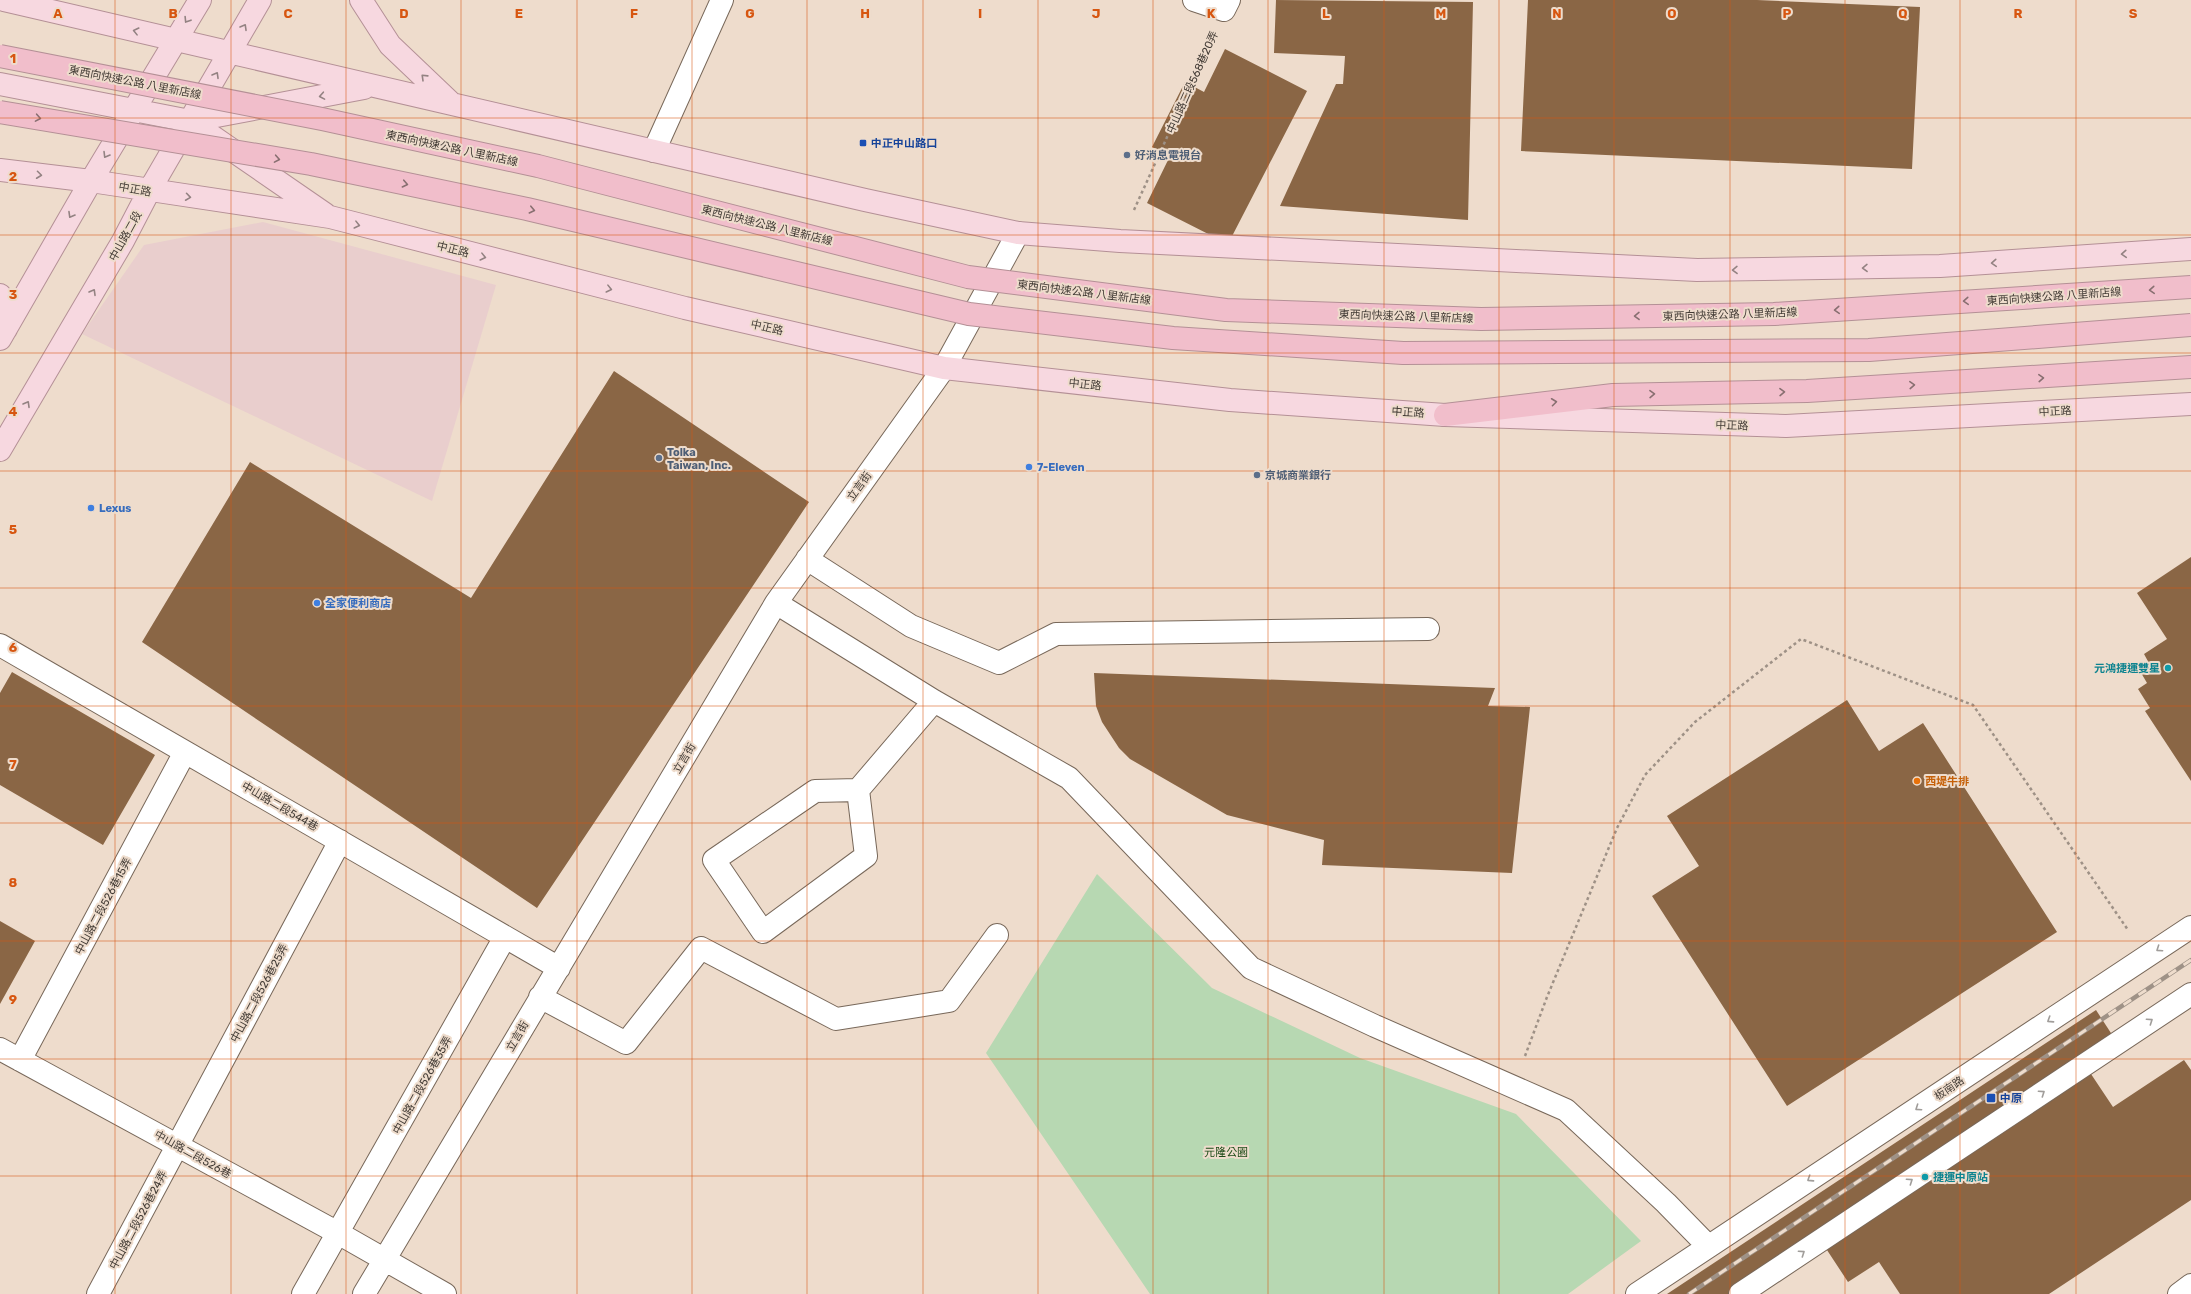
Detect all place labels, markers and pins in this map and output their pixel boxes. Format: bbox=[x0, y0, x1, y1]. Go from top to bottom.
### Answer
place label: 中正中山路口 bbox=[871, 137, 937, 150]
marker: 中正中山路口 bbox=[858, 138, 868, 148]
place label: 好消息電視台 bbox=[1135, 149, 1201, 162]
marker: 好消息電視台 bbox=[1122, 150, 1132, 160]
place label: Tolka Taiwan, Inc. bbox=[667, 446, 731, 472]
marker: Tolka Taiwan, Inc. bbox=[654, 453, 664, 463]
place label: 7-Eleven bbox=[1037, 461, 1085, 474]
marker: 7-Eleven bbox=[1024, 462, 1034, 472]
place label: 京城商業銀行 bbox=[1265, 469, 1331, 482]
marker: 京城商業銀行 bbox=[1252, 470, 1262, 480]
place label: Lexus bbox=[99, 502, 131, 515]
marker: Lexus bbox=[86, 503, 96, 513]
place label: 全家便利商店 bbox=[325, 597, 391, 610]
marker: 全家便利商店 bbox=[312, 598, 322, 608]
place label: 元鴻捷運雙星 bbox=[2094, 662, 2160, 675]
marker: 元鴻捷運雙星 bbox=[2163, 663, 2173, 673]
place label: 西堤牛排 bbox=[1925, 775, 1969, 788]
marker: 西堤牛排 bbox=[1912, 776, 1922, 786]
marker: 中原 bbox=[1985, 1092, 1997, 1104]
place label: 中原 bbox=[2000, 1092, 2022, 1105]
place label: 捷運中原站 bbox=[1933, 1171, 1988, 1184]
marker: 捷運中原站 bbox=[1920, 1172, 1930, 1182]

